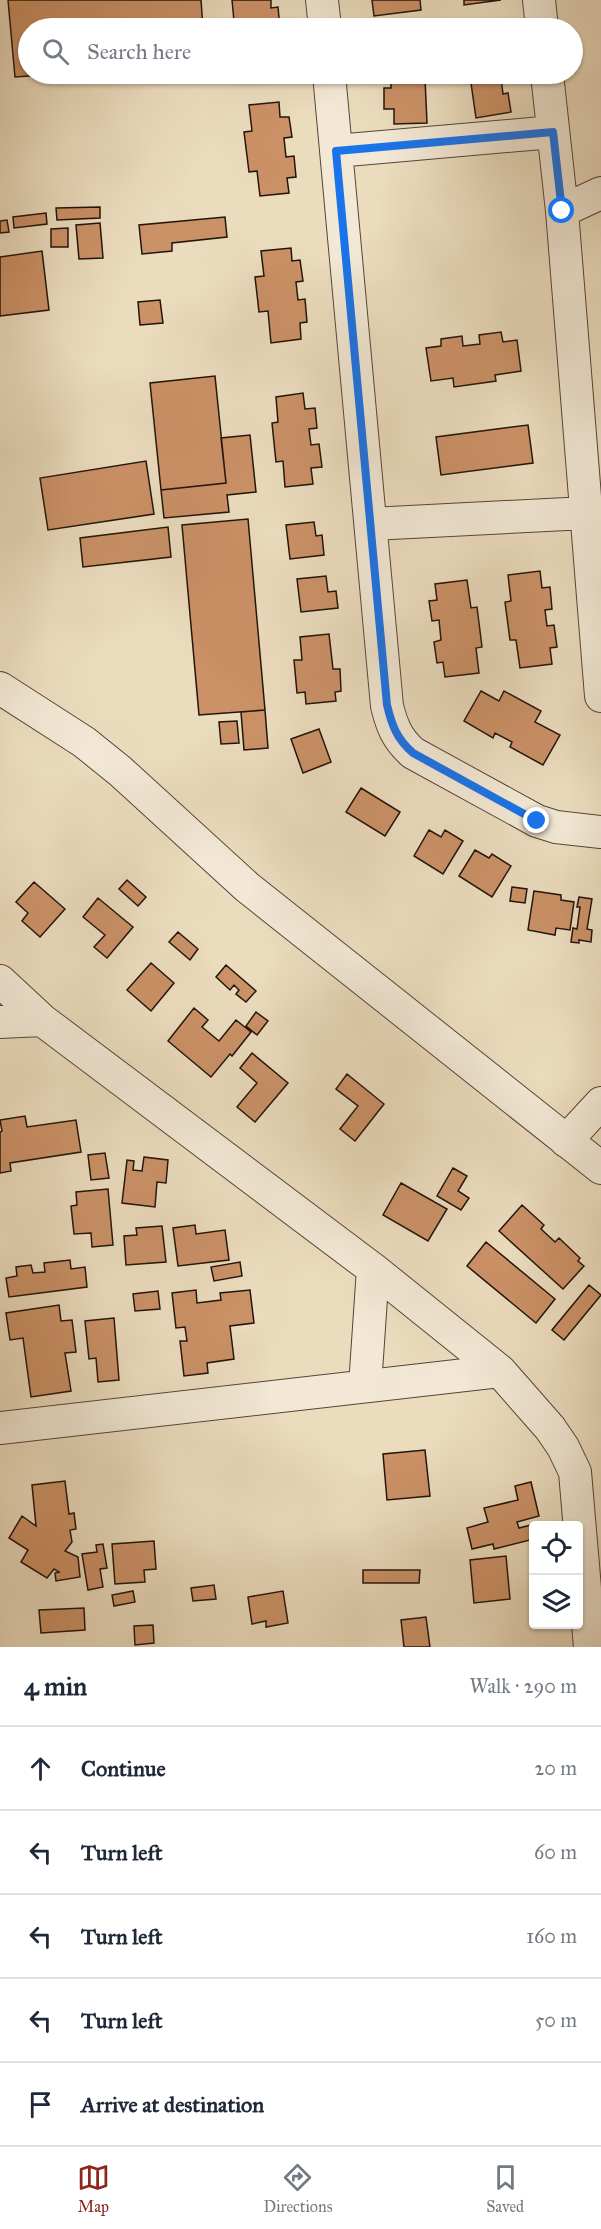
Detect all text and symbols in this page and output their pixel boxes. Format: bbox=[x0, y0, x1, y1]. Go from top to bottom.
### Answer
search box bbox=[18, 18, 583, 84]
icon: search bbox=[39, 35, 72, 68]
text: Search here bbox=[87, 38, 191, 65]
route start bbox=[548, 197, 574, 223]
route end bbox=[523, 807, 549, 833]
map controls bbox=[529, 1521, 583, 1629]
button: locate bbox=[529, 1521, 583, 1575]
button: layers bbox=[529, 1575, 583, 1629]
text: 4 min bbox=[24, 1670, 87, 1702]
text: Walk · 290 m bbox=[469, 1674, 577, 1698]
icon: ahead bbox=[24, 1752, 57, 1785]
text: Continue bbox=[81, 1755, 166, 1782]
text: 20 m bbox=[534, 1756, 577, 1780]
icon: left bbox=[24, 1836, 57, 1869]
text: Turn left bbox=[81, 1839, 163, 1866]
text: 60 m bbox=[534, 1840, 577, 1864]
icon: left bbox=[24, 1920, 57, 1953]
text: Turn left bbox=[81, 1923, 163, 1950]
text: 160 m bbox=[526, 1924, 577, 1948]
icon: left bbox=[24, 2004, 57, 2037]
text: Turn left bbox=[81, 2007, 163, 2034]
text: 50 m bbox=[535, 2008, 577, 2032]
icon: arrive bbox=[24, 2088, 57, 2121]
text: Arrive at destination bbox=[81, 2091, 264, 2118]
tab: Map bbox=[77, 2161, 110, 2216]
tab: Directions bbox=[264, 2161, 332, 2216]
tab: Saved bbox=[486, 2161, 524, 2216]

